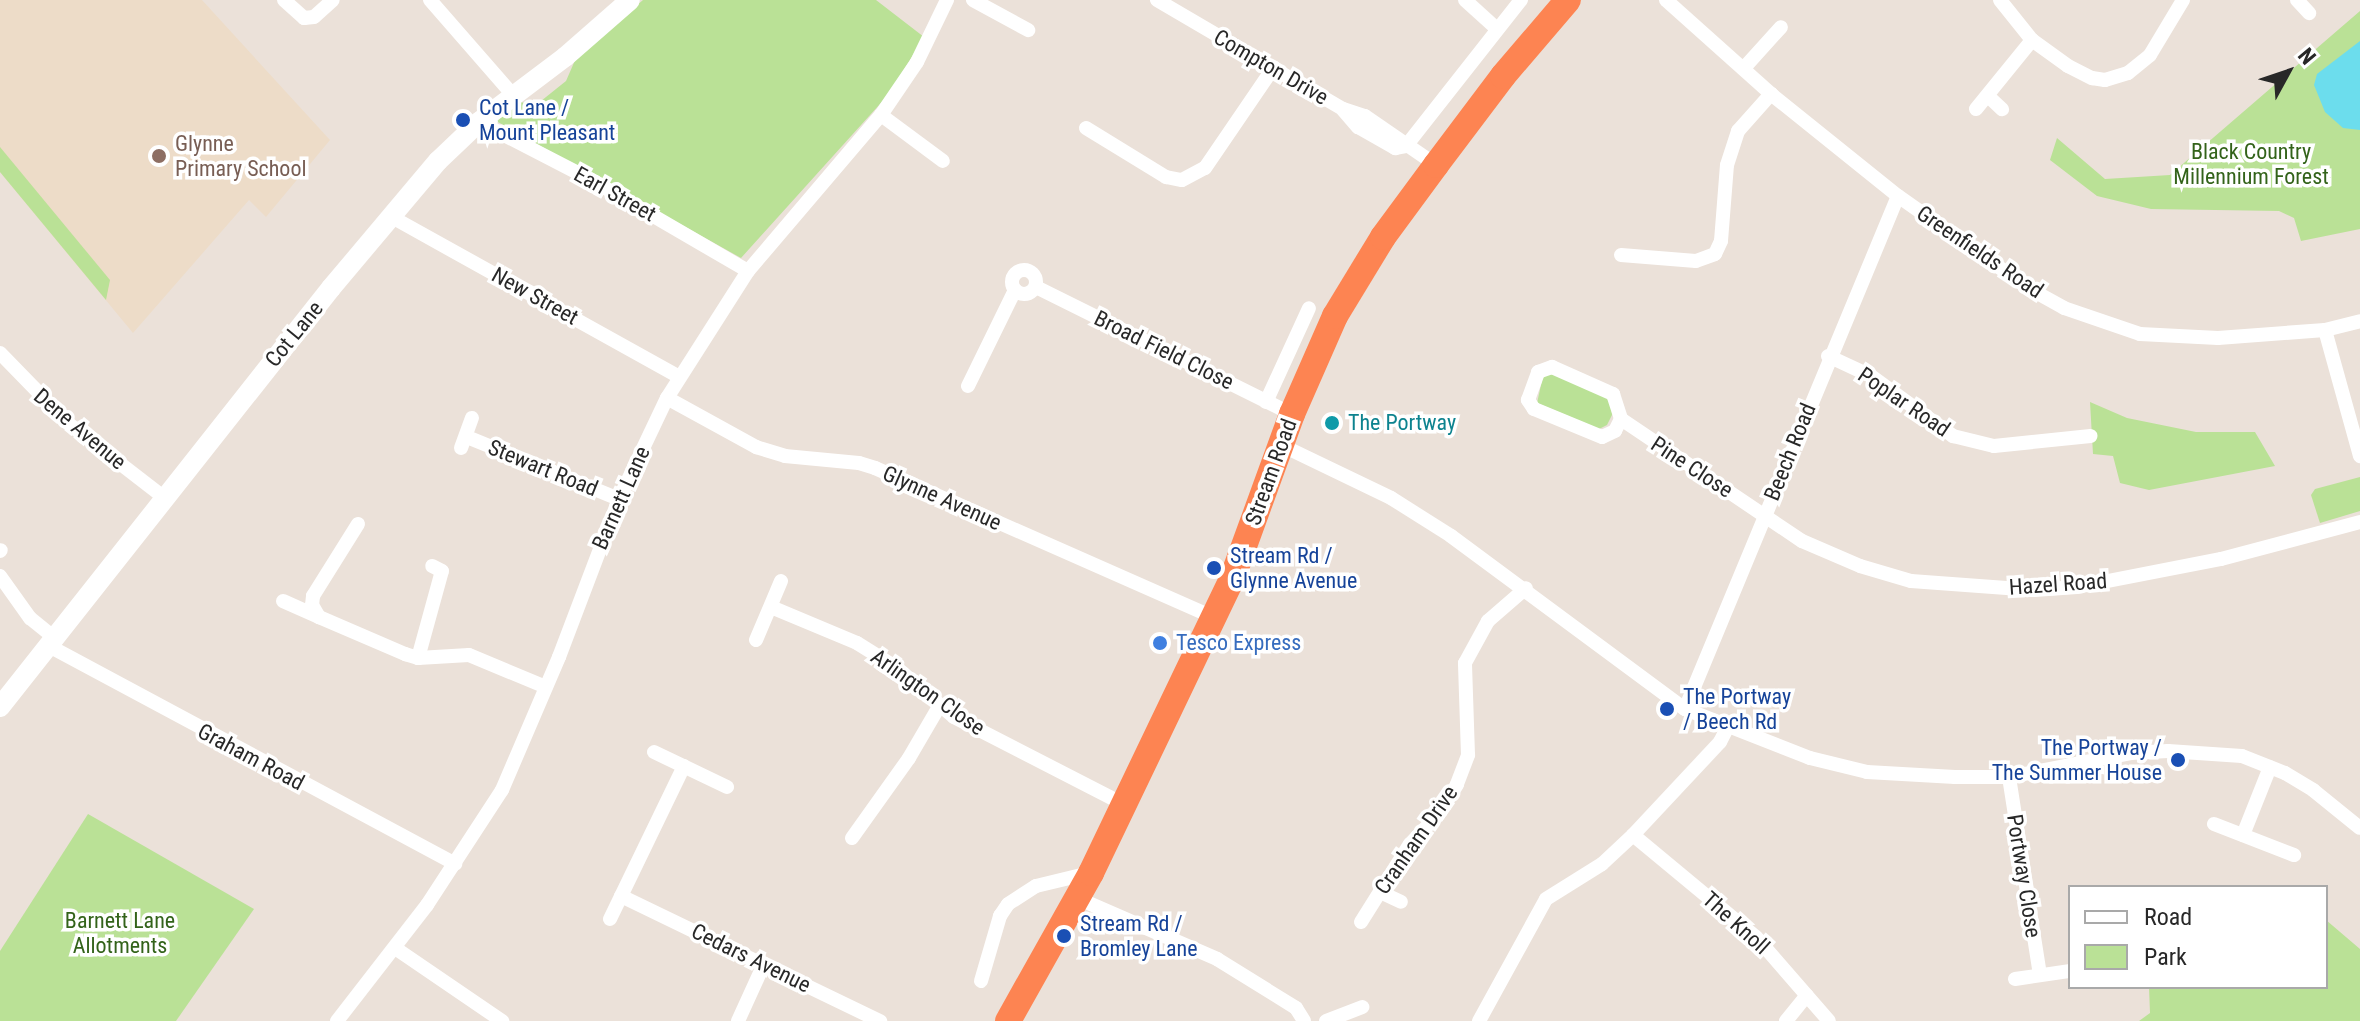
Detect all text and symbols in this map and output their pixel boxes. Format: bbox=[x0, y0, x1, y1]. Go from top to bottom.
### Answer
street label: Compton Drive bbox=[1209, 24, 1333, 110]
north arrow bbox=[2248, 32, 2328, 112]
text: N bbox=[2293, 43, 2321, 69]
place label: Cot Lane / Mount Pleasant bbox=[479, 94, 615, 146]
marker: Cot Lane / Mount Pleasant bbox=[454, 111, 472, 129]
place label: Glynne Primary School bbox=[175, 130, 306, 182]
park label: Black Country Millennium Forest bbox=[2173, 138, 2329, 190]
marker: Glynne Primary School bbox=[150, 147, 168, 165]
street label: Earl Street bbox=[569, 161, 661, 227]
street label: Greenfields Road bbox=[1912, 200, 2048, 304]
street label: New Street bbox=[487, 261, 583, 331]
street label: Cot Lane bbox=[259, 296, 329, 372]
street label: Broad Field Close bbox=[1090, 305, 1238, 395]
street label: Poplar Road bbox=[1853, 362, 1955, 442]
street label: Dene Avenue bbox=[29, 383, 131, 475]
street label: Beech Road bbox=[1759, 399, 1821, 505]
place label: The Portway bbox=[1348, 410, 1456, 436]
marker: The Portway bbox=[1323, 414, 1341, 432]
street label: Stream Road bbox=[1240, 415, 1302, 529]
street label: Pine Close bbox=[1646, 431, 1738, 503]
street label: Stewart Road bbox=[484, 434, 602, 502]
street label: Barnett Lane bbox=[587, 442, 655, 554]
street label: Glynne Avenue bbox=[879, 460, 1005, 536]
place label: Stream Rd / Glynne Avenue bbox=[1230, 542, 1357, 594]
marker: Stream Rd / Glynne Avenue bbox=[1205, 559, 1223, 577]
street label: Hazel Road bbox=[2008, 567, 2108, 601]
place label: Tesco Express bbox=[1176, 630, 1301, 656]
marker: Tesco Express bbox=[1151, 634, 1169, 652]
street label: Arlington Close bbox=[866, 643, 990, 741]
place label: The Portway / Beech Rd bbox=[1683, 683, 1791, 734]
marker: The Portway / Beech Rd bbox=[1658, 700, 1676, 718]
street label: Graham Road bbox=[193, 718, 309, 796]
place label: The Portway / The Summer House bbox=[1992, 734, 2162, 786]
marker: The Portway / The Summer House bbox=[2169, 751, 2187, 769]
street label: Cranham Drive bbox=[1369, 781, 1463, 899]
street label: Portway Close bbox=[2001, 812, 2047, 940]
legend bbox=[2068, 885, 2328, 989]
street label: The Knoll bbox=[1697, 886, 1775, 960]
text: Road bbox=[2144, 903, 2192, 931]
park label: Barnett Lane Allotments bbox=[65, 907, 175, 958]
place label: Stream Rd / Bromley Lane bbox=[1080, 910, 1198, 962]
street label: Cedars Avenue bbox=[687, 918, 815, 998]
marker: Stream Rd / Bromley Lane bbox=[1055, 927, 1073, 945]
text: Park bbox=[2144, 943, 2187, 971]

